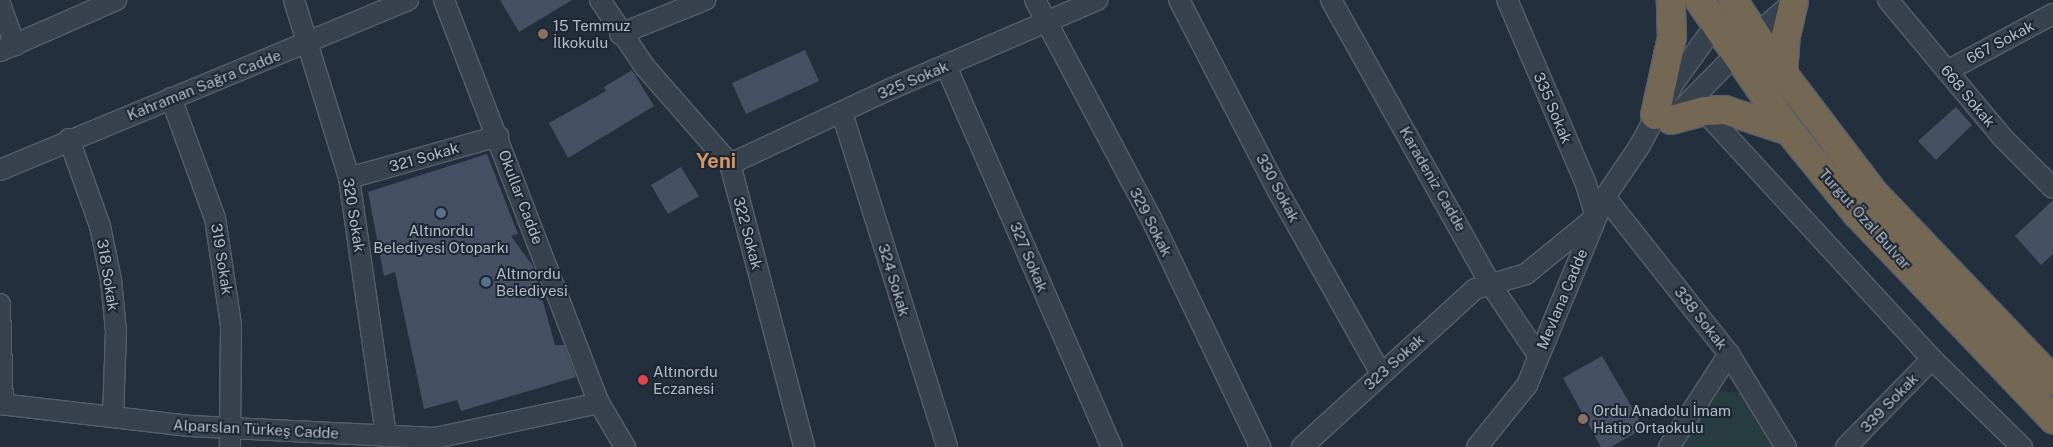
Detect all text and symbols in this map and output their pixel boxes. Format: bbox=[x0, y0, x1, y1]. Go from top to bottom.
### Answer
place label: 15 Temmuz İlkokulu bbox=[553, 16, 631, 51]
street label: 667 Sokak bbox=[1963, 17, 2037, 67]
marker: 15 Temmuz İlkokulu bbox=[537, 28, 549, 40]
street label: Kahraman Sağra Cadde bbox=[124, 46, 284, 124]
street label: 325 Sokak bbox=[875, 57, 951, 103]
street label: 668 Sokak bbox=[1937, 61, 1999, 131]
street label: 335 Sokak bbox=[1530, 70, 1576, 146]
street label: Karadeniz Cadde bbox=[1396, 123, 1470, 235]
street label: 321 Sokak bbox=[387, 138, 461, 176]
street label: Okullar Cadde bbox=[495, 147, 547, 247]
district label: Yeni bbox=[696, 149, 736, 173]
street label: 330 Sokak bbox=[1252, 151, 1304, 225]
street label: Turgut Özal Bulvar bbox=[1815, 165, 1915, 273]
street label: 320 Sokak bbox=[339, 177, 369, 253]
street label: 329 Sokak bbox=[1126, 185, 1176, 259]
street label: 322 Sokak bbox=[730, 195, 766, 271]
marker: Altınordu Belediyesi Otoparkı bbox=[435, 207, 447, 219]
street label: 327 Sokak bbox=[1006, 219, 1052, 295]
place label: Altınordu Belediyesi Otoparkı bbox=[373, 221, 509, 256]
street label: 319 Sokak bbox=[207, 222, 237, 296]
street label: 318 Sokak bbox=[93, 238, 123, 312]
street label: 324 Sokak bbox=[874, 242, 914, 318]
street label: Mevlana Cadde bbox=[1533, 246, 1591, 352]
place label: Altınordu Belediyesi bbox=[496, 264, 568, 299]
marker: Altınordu Belediyesi bbox=[480, 276, 492, 288]
street label: 338 Sokak bbox=[1671, 283, 1731, 353]
street label: 323 Sokak bbox=[1360, 330, 1428, 394]
place label: Altınordu Eczanesi bbox=[653, 362, 718, 397]
street label: 339 Sokak bbox=[1856, 370, 1922, 436]
marker: Altınordu Eczanesi bbox=[637, 374, 649, 386]
place label: Ordu Anadolu İmam Hatip Ortaokulu bbox=[1593, 401, 1731, 436]
marker: Ordu Anadolu İmam Hatip Ortaokulu bbox=[1577, 413, 1589, 425]
street label: Alparslan Türkeş Cadde bbox=[173, 416, 339, 442]

